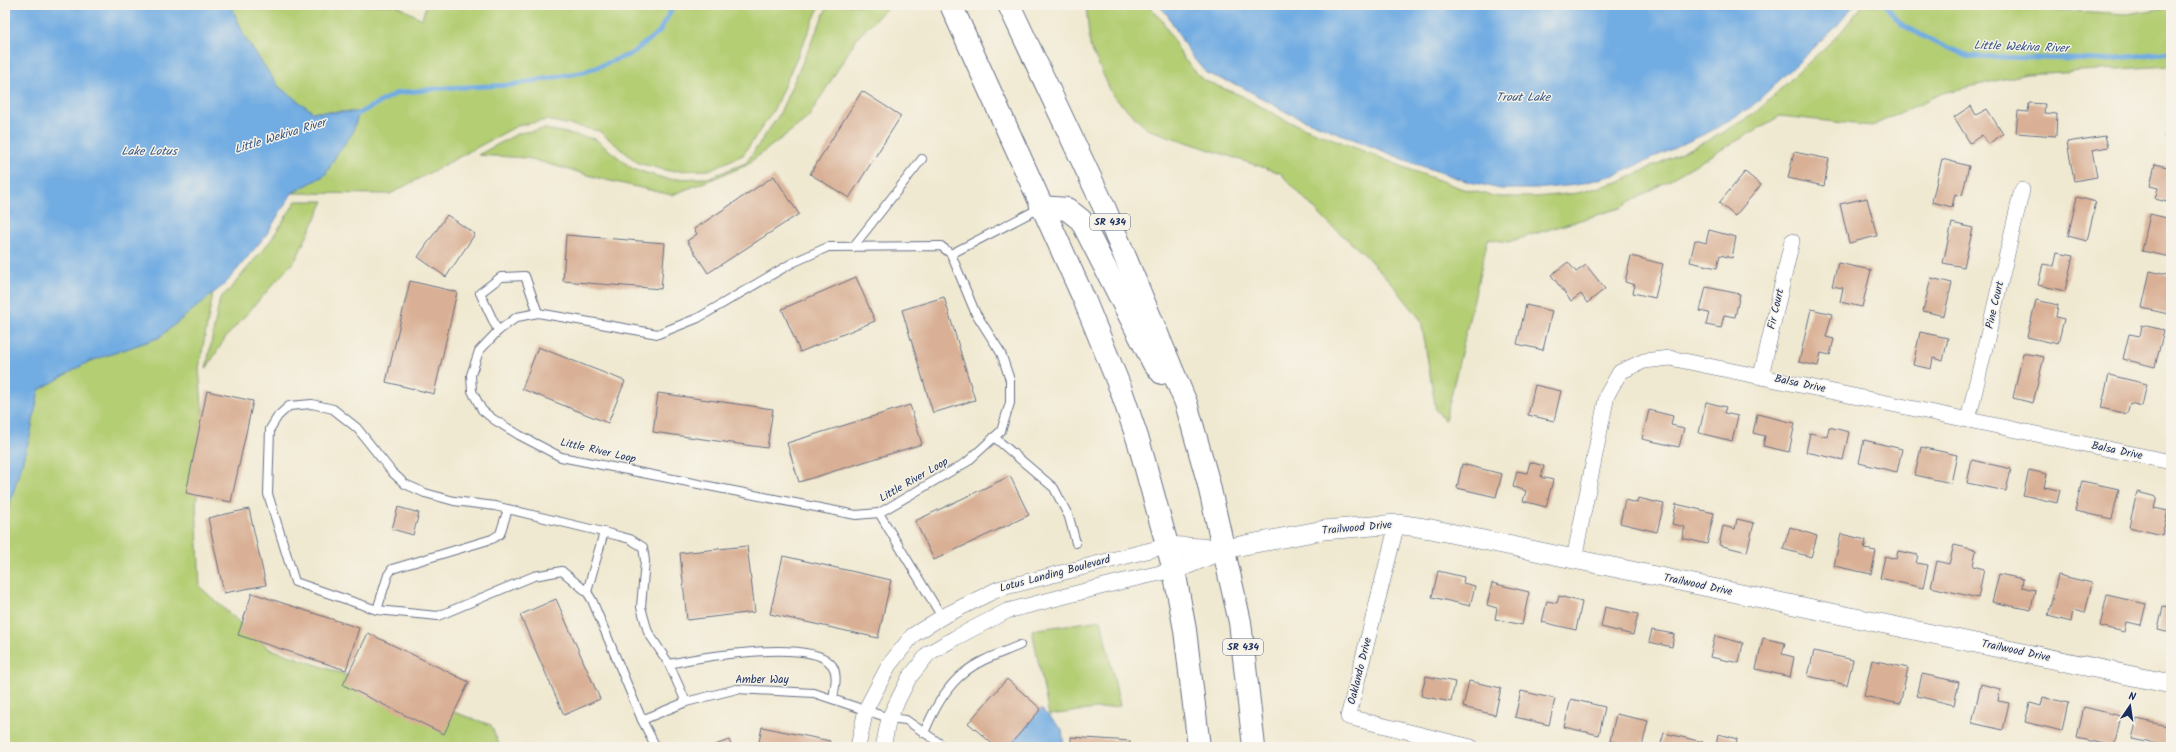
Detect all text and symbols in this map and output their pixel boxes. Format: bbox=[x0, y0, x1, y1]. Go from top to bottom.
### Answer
water label: Little Wekiva River bbox=[1973, 36, 2072, 58]
water label: Trout Lake bbox=[1496, 88, 1552, 107]
water label: Little Wekiva River bbox=[232, 112, 331, 159]
water label: Lake Lotus bbox=[121, 142, 179, 161]
road number: SR 434 bbox=[1090, 214, 1130, 230]
street label: Pine Court bbox=[1981, 279, 2009, 331]
street label: Fir Court bbox=[1763, 286, 1790, 331]
street label: Balsa Drive bbox=[1773, 370, 1827, 398]
street label: Little River Loop bbox=[558, 434, 638, 469]
street label: Balsa Drive bbox=[2090, 437, 2144, 465]
street label: Little River Loop bbox=[876, 453, 953, 507]
street label: Trailwood Drive bbox=[1321, 516, 1393, 540]
street label: Lotus Landing Boulevard bbox=[998, 550, 1113, 597]
street label: Trailwood Drive bbox=[1662, 569, 1734, 601]
street label: Oaklando Drive bbox=[1343, 635, 1377, 706]
street label: Trailwood Drive bbox=[1980, 635, 2052, 667]
road number: SR 434 bbox=[1223, 639, 1263, 655]
street label: Amber Way bbox=[735, 671, 789, 689]
north arrow bbox=[2110, 686, 2150, 726]
text: N bbox=[2127, 688, 2137, 707]

